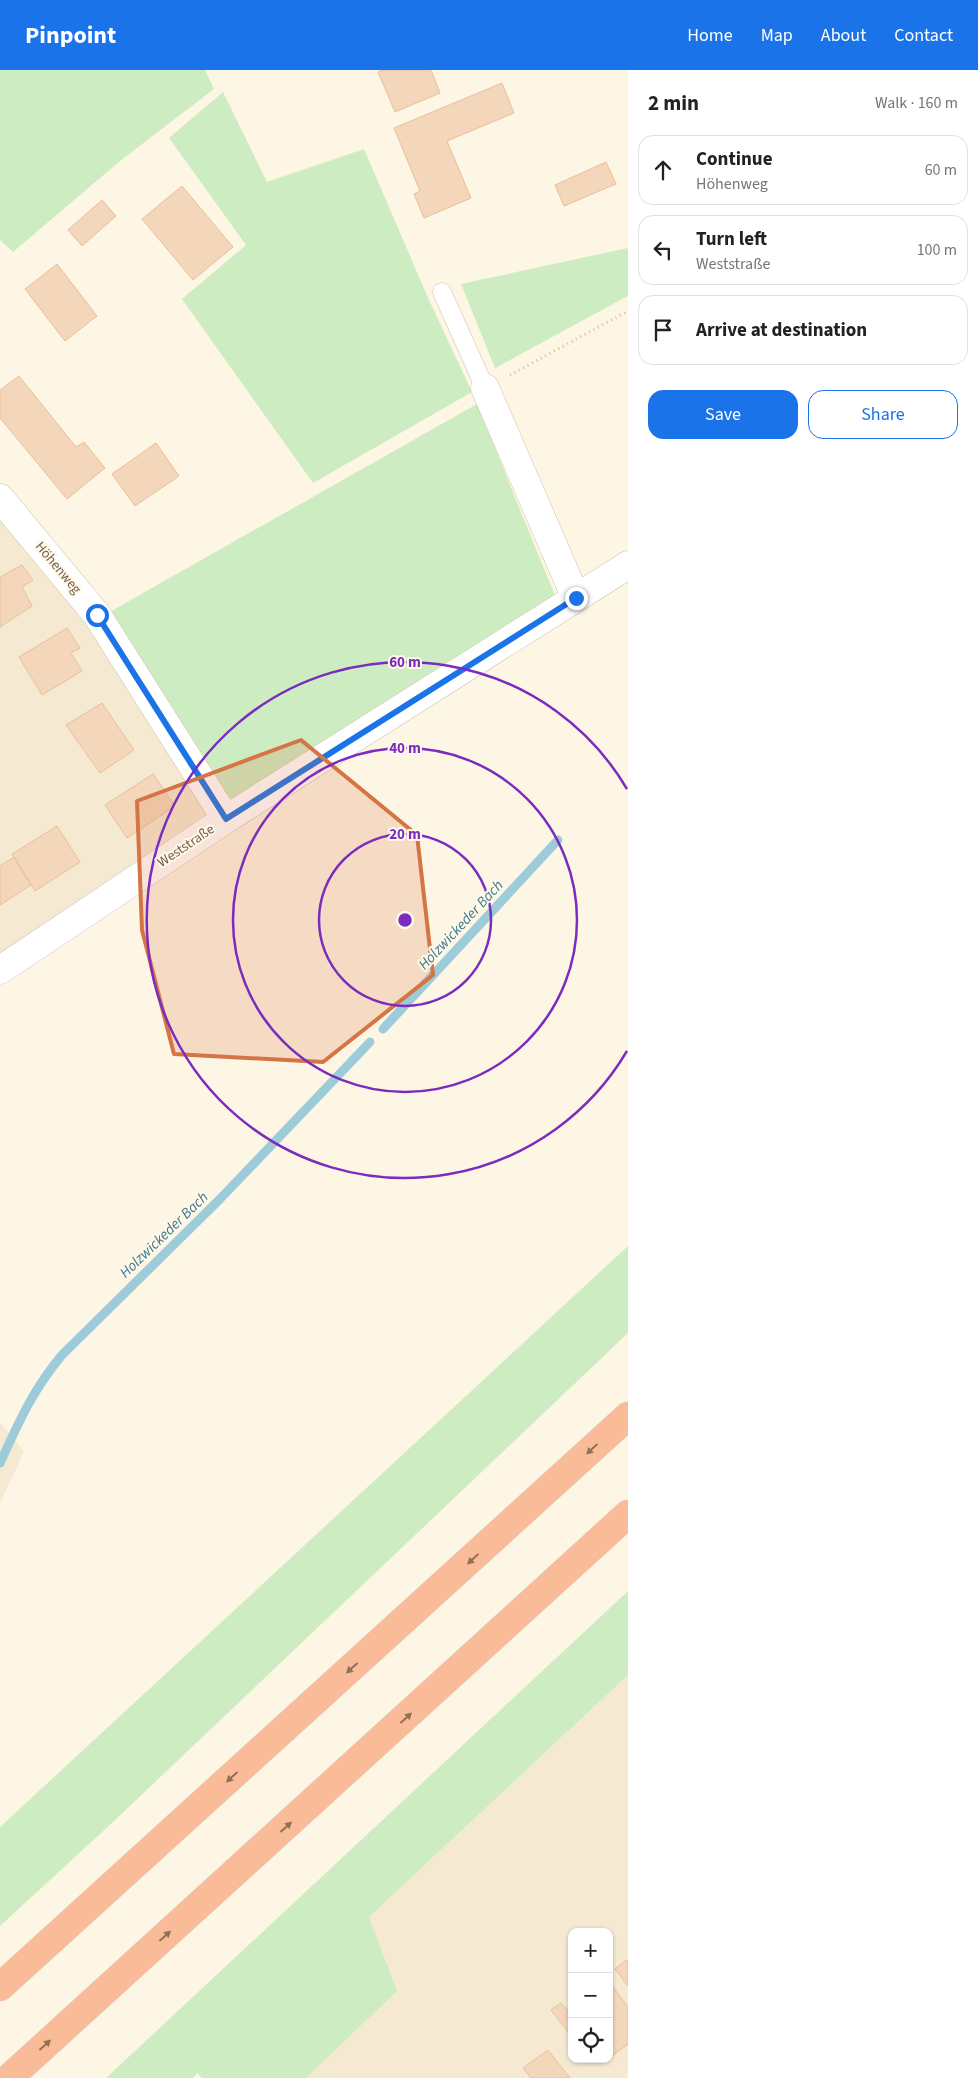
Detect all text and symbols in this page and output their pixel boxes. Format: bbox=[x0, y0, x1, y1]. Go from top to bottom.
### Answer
text: Pinpoint bbox=[25, 18, 116, 53]
text: Home bbox=[687, 23, 733, 48]
text: Map bbox=[761, 23, 793, 48]
text: About bbox=[821, 23, 866, 48]
text: Contact bbox=[894, 23, 953, 48]
text: 2 min bbox=[648, 88, 699, 118]
text: Walk · 160 m bbox=[875, 92, 958, 114]
text: Continue bbox=[696, 146, 773, 173]
icon: ahead bbox=[649, 156, 677, 184]
text: 60 m bbox=[925, 159, 957, 181]
text: Höhenweg bbox=[696, 173, 768, 195]
text: Turn left bbox=[696, 226, 767, 253]
icon: left bbox=[649, 236, 677, 264]
text: 100 m bbox=[917, 239, 957, 261]
text: Weststraße bbox=[696, 253, 770, 275]
icon: arrive bbox=[649, 316, 677, 344]
text: Arrive at destination bbox=[696, 317, 867, 344]
button: Save bbox=[648, 390, 798, 439]
button: Share bbox=[808, 390, 958, 439]
street label: Höhenweg bbox=[30, 538, 86, 598]
route end bbox=[565, 587, 588, 610]
route start bbox=[86, 604, 109, 627]
text: 60 m bbox=[389, 652, 421, 673]
text: 40 m bbox=[389, 738, 421, 759]
street label: Weststraße bbox=[153, 819, 219, 872]
text: 20 m bbox=[389, 824, 421, 845]
water label: Holzwickeder Bach bbox=[414, 875, 508, 975]
centre of rings bbox=[396, 911, 414, 929]
water label: Holzwickeder Bach bbox=[115, 1187, 213, 1283]
one-way arrow bbox=[586, 1443, 599, 1454]
one-way arrow bbox=[467, 1553, 479, 1565]
one-way arrow bbox=[347, 1662, 359, 1674]
one-way arrow bbox=[399, 1712, 411, 1724]
one-way arrow bbox=[226, 1771, 238, 1783]
one-way arrow bbox=[279, 1821, 291, 1833]
map controls bbox=[568, 1928, 613, 2063]
button: + bbox=[568, 1928, 613, 1973]
one-way arrow bbox=[159, 1930, 171, 1942]
button: − bbox=[568, 1973, 613, 2018]
button: locate bbox=[568, 2018, 613, 2063]
one-way arrow bbox=[38, 2039, 50, 2051]

